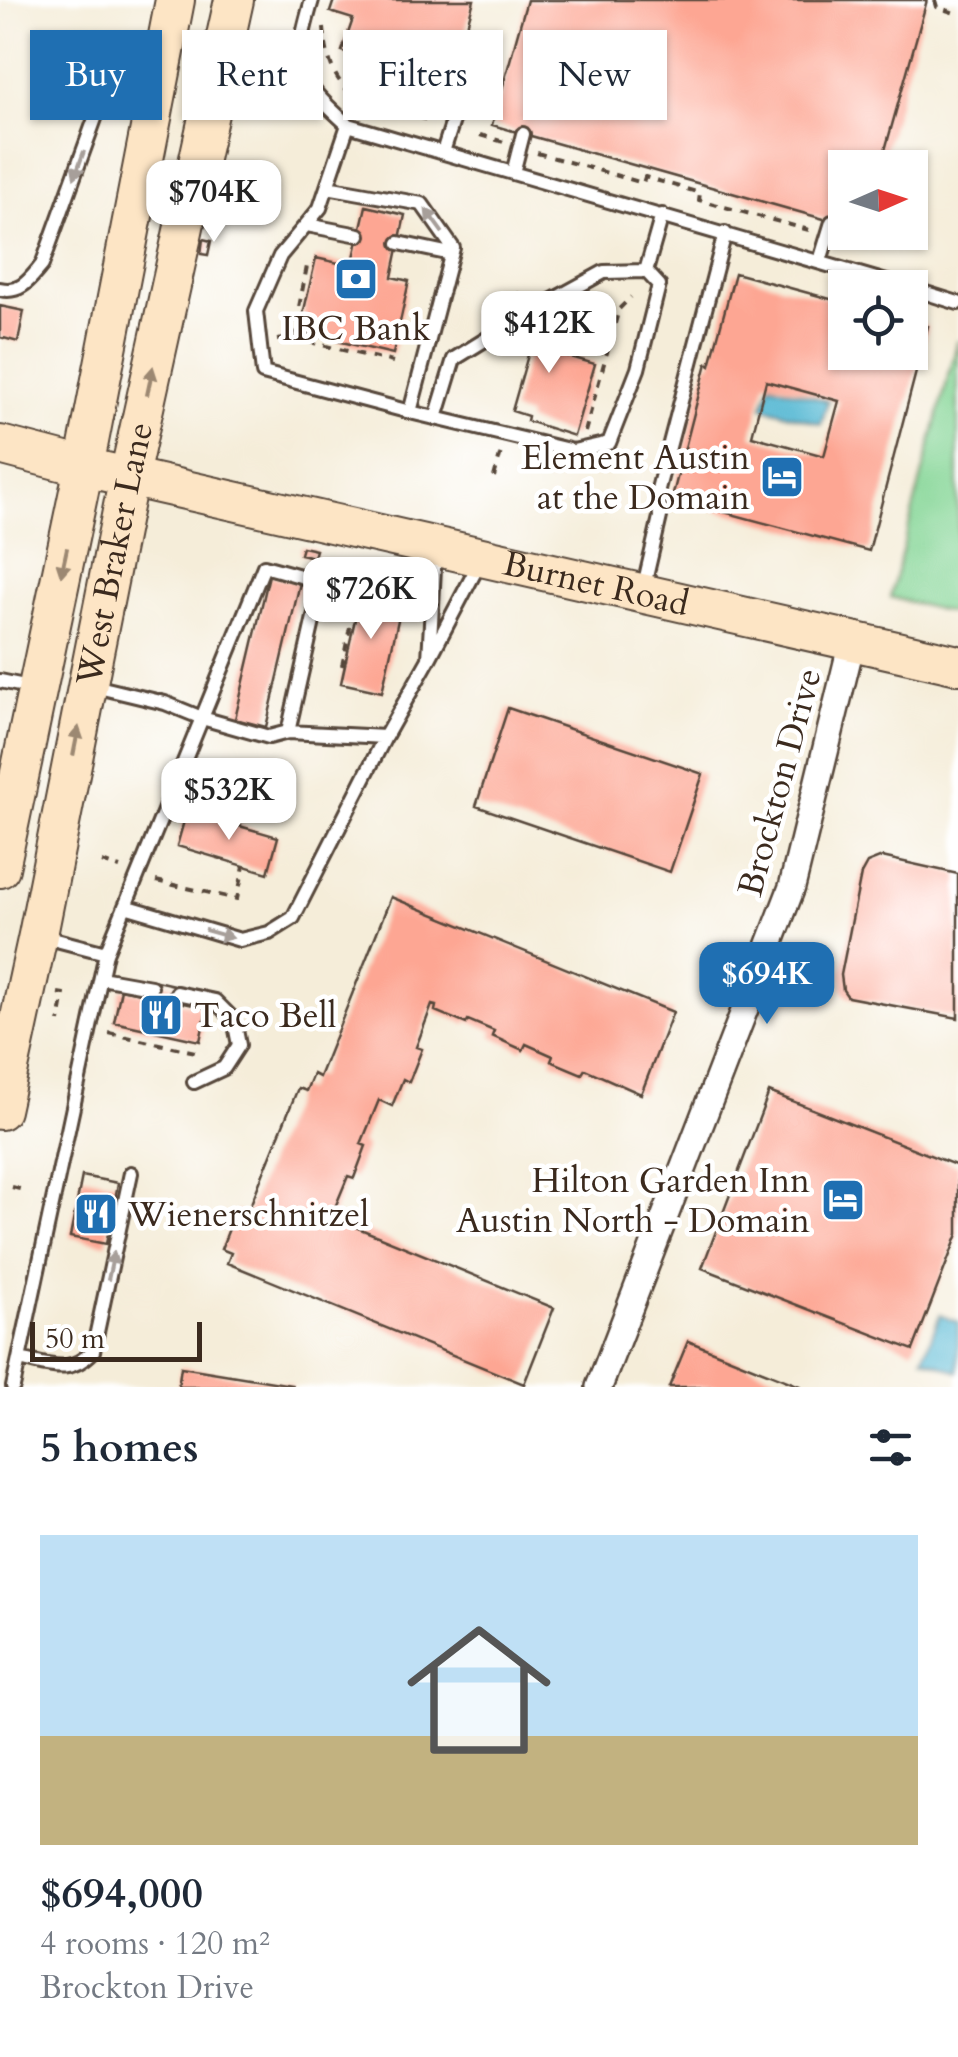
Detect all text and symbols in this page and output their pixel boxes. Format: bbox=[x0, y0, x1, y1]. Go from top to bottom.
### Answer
chip: Buy bbox=[30, 30, 162, 120]
chip: Rent bbox=[182, 30, 323, 120]
chip: Filters bbox=[343, 30, 503, 120]
chip: New bbox=[523, 30, 667, 120]
north arrow bbox=[828, 150, 928, 250]
map controls bbox=[828, 150, 928, 370]
one-way arrow bbox=[71, 151, 86, 181]
pin: $704K bbox=[144, 160, 284, 245]
text: $704K bbox=[168, 170, 260, 214]
one-way arrow bbox=[425, 208, 445, 234]
bank icon: IBC Bank bbox=[333, 256, 379, 302]
button: locate bbox=[828, 270, 928, 370]
pin: $412K bbox=[479, 291, 619, 376]
text: $412K bbox=[503, 301, 595, 345]
place label: IBC Bank bbox=[281, 305, 431, 353]
one-way arrow bbox=[143, 365, 158, 396]
street label: West Braker Lane bbox=[65, 418, 165, 691]
place label: Element Austin at the Domain bbox=[521, 434, 750, 522]
hotel icon: Element Austin at the Domain bbox=[759, 454, 805, 500]
street label: Burnet Road bbox=[498, 540, 694, 628]
one-way arrow bbox=[56, 547, 71, 578]
pin: $726K bbox=[301, 557, 441, 642]
text: $726K bbox=[325, 567, 417, 611]
street label: Brockton Drive bbox=[726, 663, 833, 902]
one-way arrow bbox=[69, 726, 85, 757]
pin: $532K bbox=[159, 758, 299, 843]
text: $532K bbox=[183, 768, 275, 812]
one-way arrow bbox=[204, 927, 234, 942]
pin: $694K bbox=[697, 942, 837, 1027]
text: $694K bbox=[721, 952, 813, 996]
restaurant icon: Taco Bell bbox=[138, 992, 184, 1038]
place label: Taco Bell bbox=[194, 992, 337, 1040]
place label: Hilton Garden Inn Austin North - Domain bbox=[456, 1157, 810, 1245]
hotel icon: Hilton Garden Inn Austin North - Domain bbox=[820, 1177, 866, 1223]
restaurant icon: Wienerschnitzel bbox=[73, 1191, 119, 1237]
place label: Wienerschnitzel bbox=[127, 1191, 369, 1239]
one-way arrow bbox=[104, 1250, 119, 1281]
scale bar bbox=[30, 1317, 202, 1362]
text: 50 m bbox=[45, 1320, 105, 1358]
text: 5 homes bbox=[40, 1419, 198, 1476]
icon: filters bbox=[863, 1420, 918, 1475]
icon: home bbox=[389, 1600, 569, 1780]
text: $694,000 bbox=[40, 1865, 203, 1922]
text: 4 rooms · 120 m² bbox=[40, 1922, 270, 1966]
text: Brockton Drive bbox=[40, 1966, 254, 2010]

